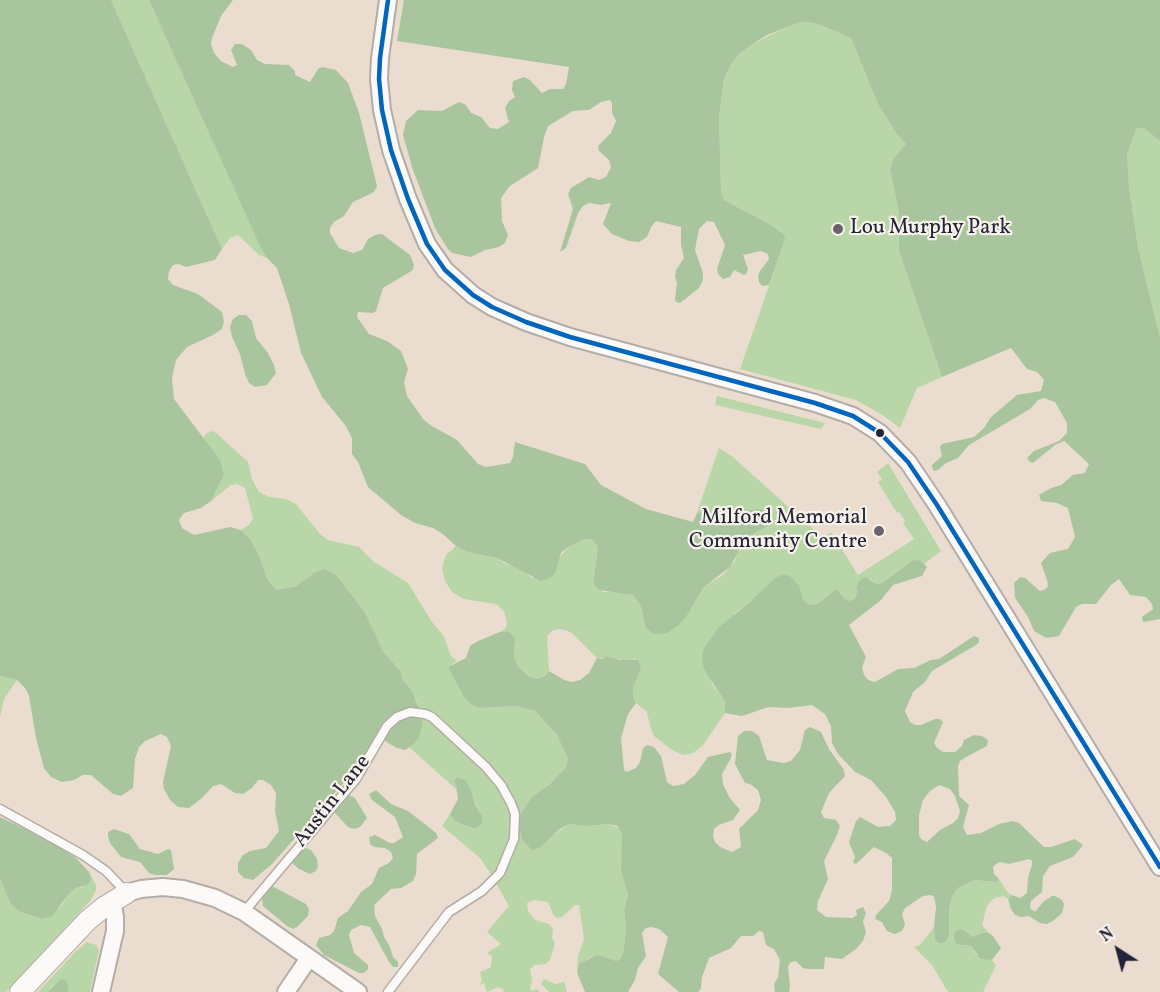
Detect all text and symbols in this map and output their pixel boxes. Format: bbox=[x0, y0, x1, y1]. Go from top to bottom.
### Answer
place label: Lou Murphy Park bbox=[850, 216, 1011, 242]
marker: Lou Murphy Park bbox=[831, 222, 845, 236]
unlabelled marker bbox=[874, 427, 886, 439]
place label: Milford Memorial Community Centre bbox=[689, 506, 867, 556]
marker: Milford Memorial Community Centre bbox=[872, 524, 886, 538]
street label: Austin Lane bbox=[289, 751, 377, 853]
north arrow bbox=[1088, 920, 1148, 980]
text: N bbox=[1096, 923, 1119, 948]

